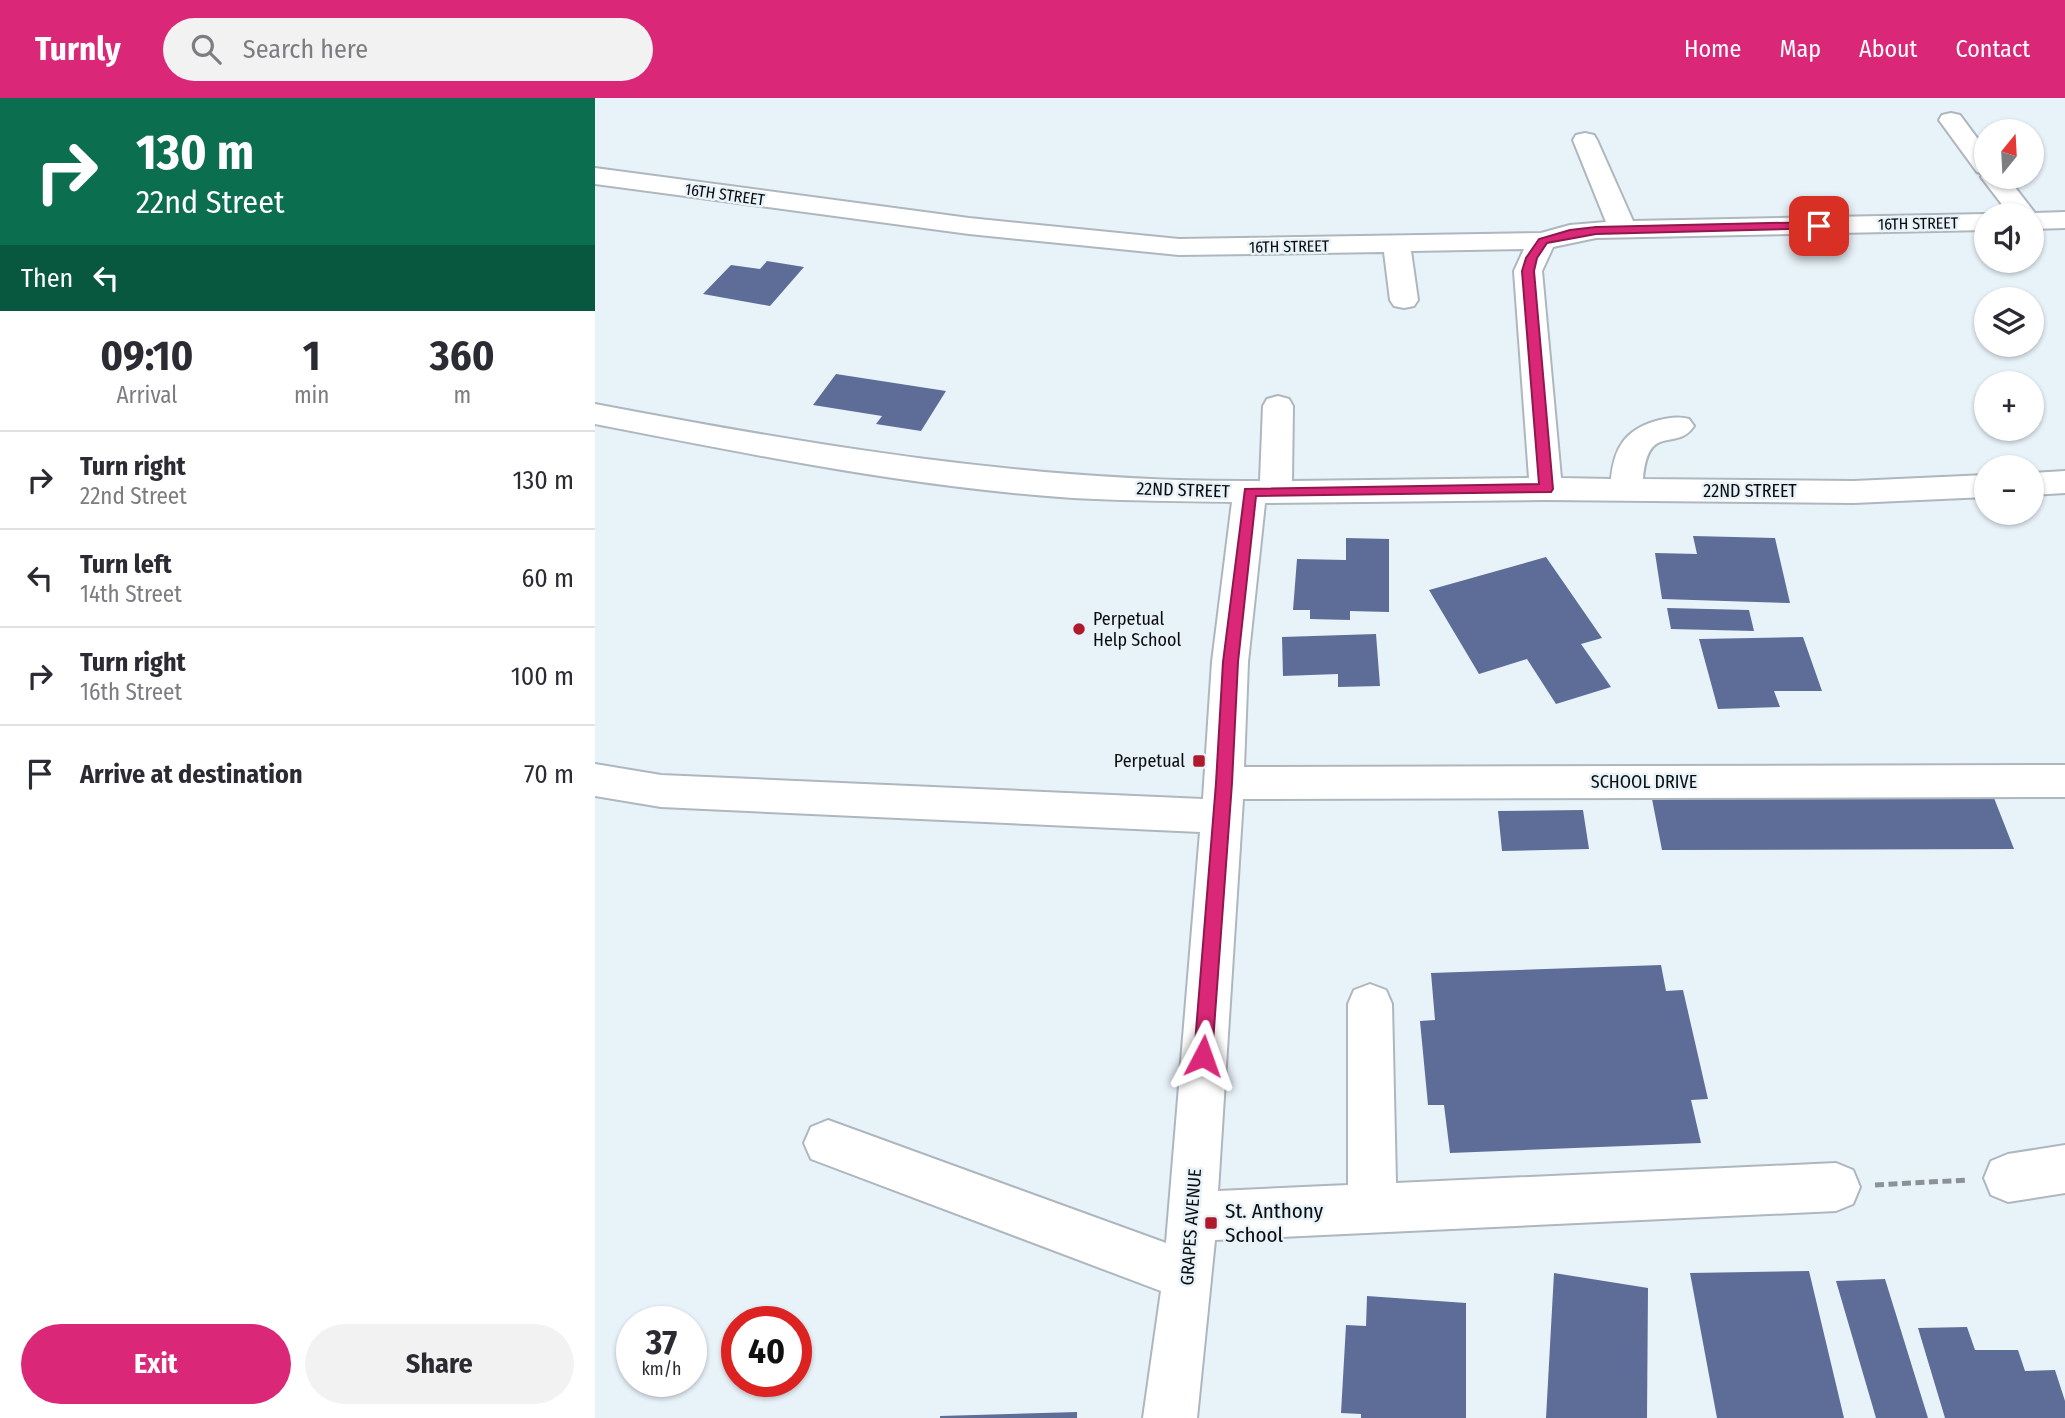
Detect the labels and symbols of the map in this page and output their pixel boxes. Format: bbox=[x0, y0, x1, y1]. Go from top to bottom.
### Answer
north arrow bbox=[1974, 119, 2044, 189]
street label: 16TH STREET bbox=[684, 179, 767, 210]
pin bbox=[1789, 196, 1849, 256]
street label: 16TH STREET bbox=[1878, 213, 1959, 234]
street label: 16TH STREET bbox=[1249, 236, 1330, 257]
street label: 22ND STREET bbox=[1136, 477, 1231, 503]
street label: 22ND STREET bbox=[1703, 480, 1797, 502]
place label: Perpetual Help School bbox=[1093, 608, 1181, 651]
marker: Perpetual Help School bbox=[1071, 621, 1087, 637]
place label: Perpetual bbox=[1114, 750, 1185, 772]
marker: Perpetual bbox=[1191, 753, 1207, 769]
street label: SCHOOL DRIVE bbox=[1591, 771, 1697, 793]
position arrow bbox=[1166, 1019, 1240, 1093]
street label: GRAPES AVENUE bbox=[1176, 1168, 1206, 1286]
place label: St. Anthony School bbox=[1225, 1198, 1324, 1248]
marker: St. Anthony School bbox=[1203, 1215, 1219, 1231]
speed limit sign: 40 bbox=[721, 1306, 812, 1397]

